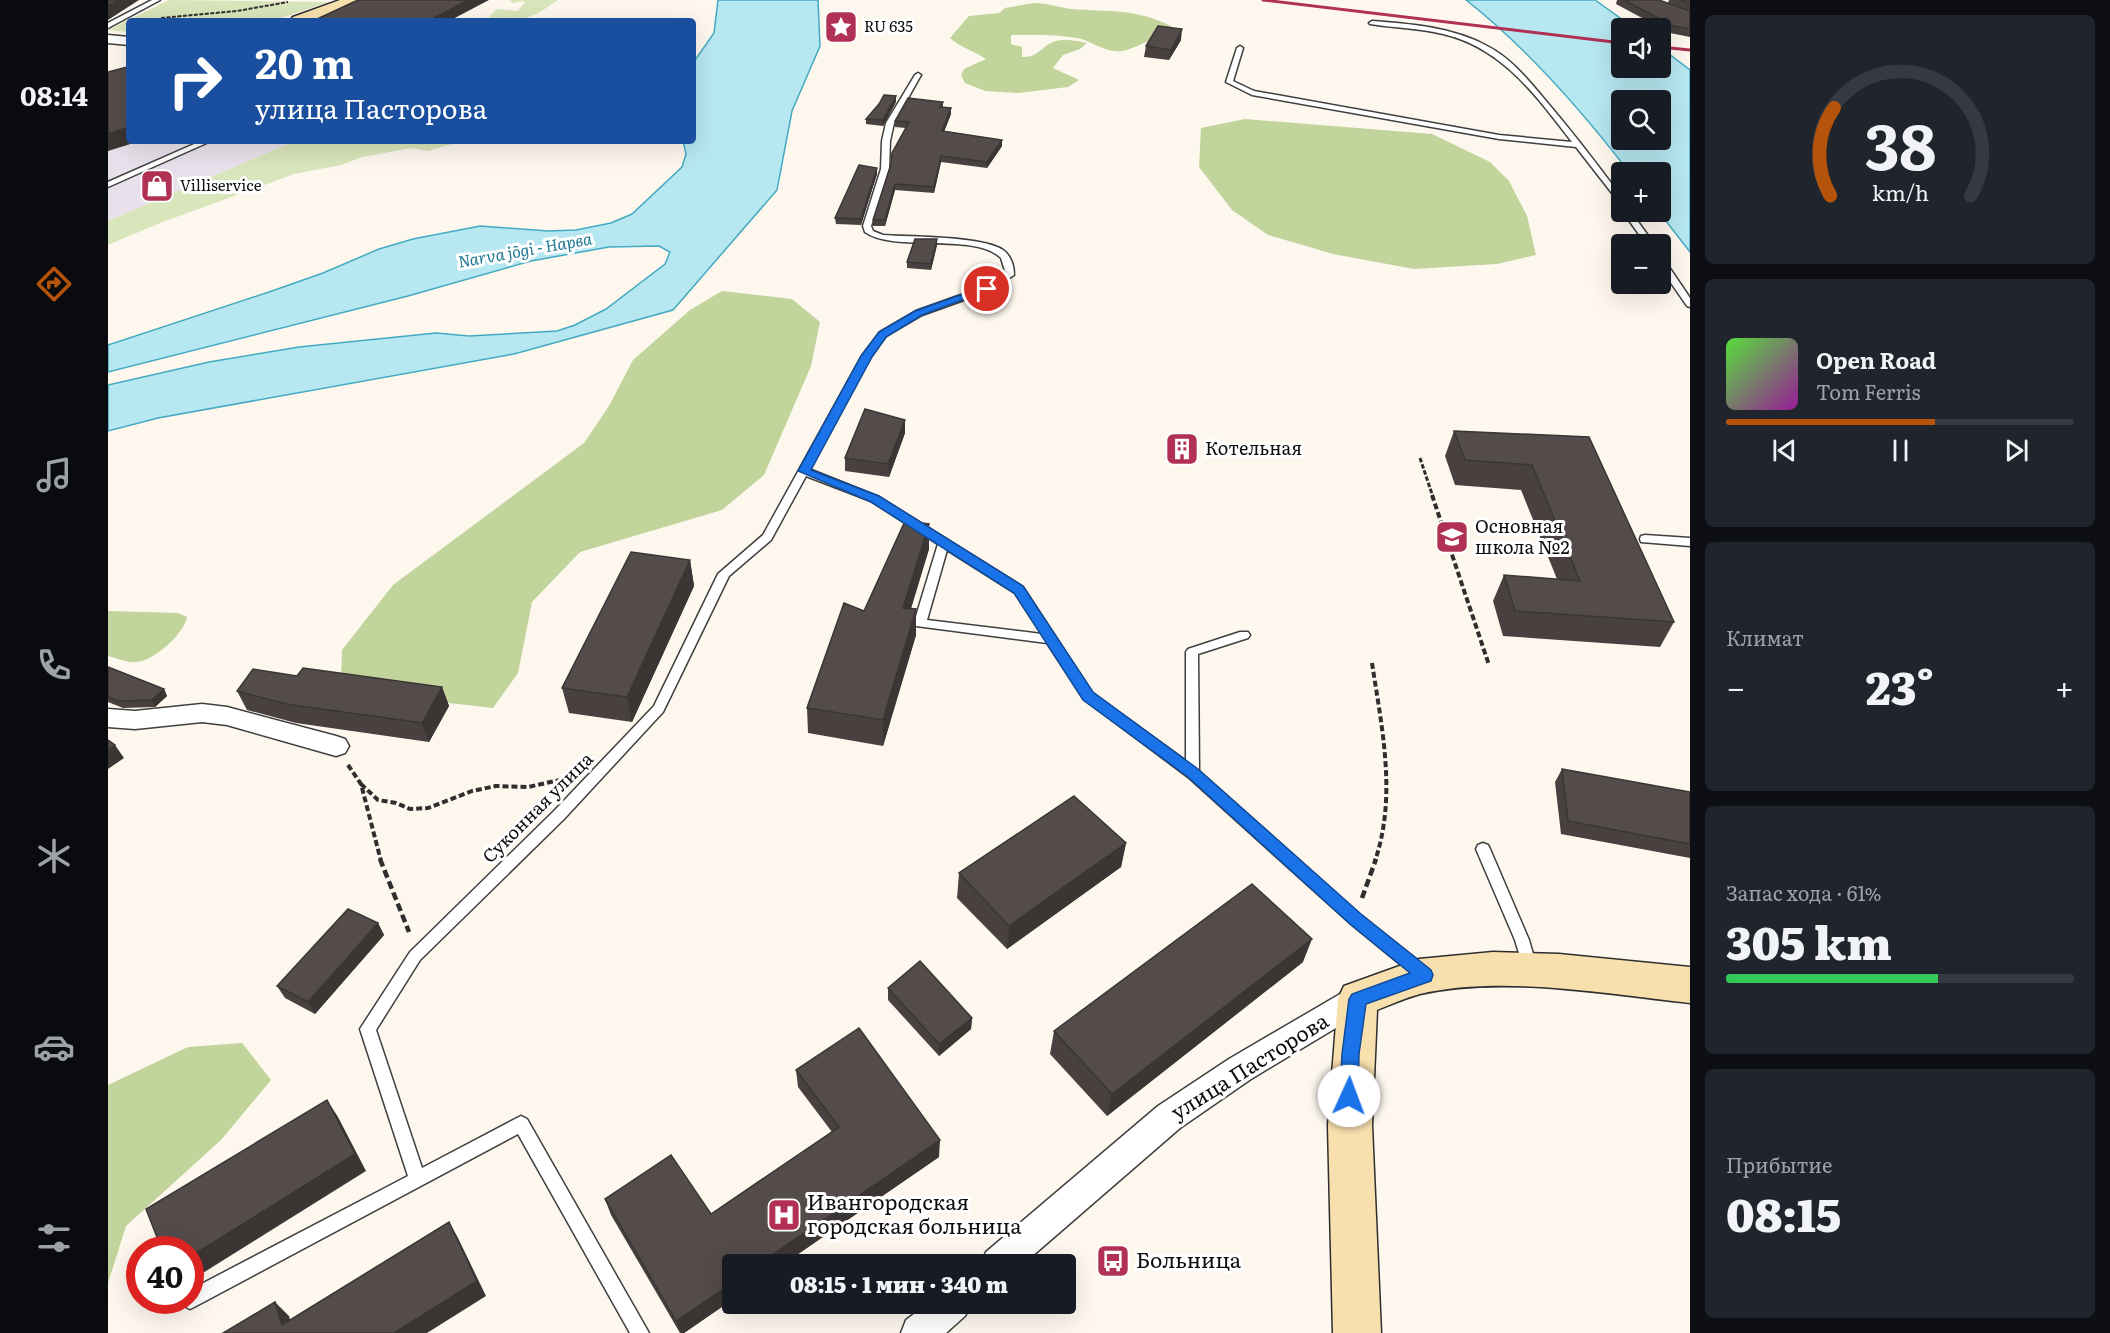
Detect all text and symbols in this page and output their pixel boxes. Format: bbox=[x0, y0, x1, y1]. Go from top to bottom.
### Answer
place icon: RU 635 bbox=[823, 9, 859, 45]
place label: RU 635 bbox=[864, 14, 913, 37]
map controls bbox=[1611, 18, 1671, 294]
button: sound bbox=[1611, 18, 1671, 78]
text: 20 m bbox=[255, 30, 354, 92]
icon: right bbox=[156, 42, 234, 120]
text: 08:14 bbox=[20, 74, 88, 114]
text: улица Пасторова bbox=[255, 87, 487, 127]
button: search bbox=[1611, 90, 1671, 150]
text: 38 bbox=[1864, 97, 1936, 189]
button: + bbox=[1611, 162, 1671, 222]
shop icon: Villiservice bbox=[139, 168, 175, 204]
place label: Villiservice bbox=[180, 173, 262, 196]
text: km/h bbox=[1871, 177, 1929, 209]
water label: Narva jõgi - Нарва bbox=[456, 225, 595, 273]
button: − bbox=[1611, 234, 1671, 294]
icon: directions bbox=[33, 263, 75, 305]
pin bbox=[961, 263, 1012, 314]
icon: arrive bbox=[970, 272, 1003, 305]
text: Open Road bbox=[1816, 343, 1936, 376]
text: Tom Ferris bbox=[1816, 376, 1921, 406]
building icon: Котельная bbox=[1164, 431, 1200, 467]
place label: Котельная bbox=[1205, 434, 1302, 461]
icon: previous bbox=[1768, 434, 1801, 467]
icon: pause bbox=[1884, 434, 1917, 467]
icon: next bbox=[2000, 434, 2033, 467]
icon: music bbox=[33, 454, 75, 496]
place label: Основная школа №2 bbox=[1475, 512, 1570, 560]
school or university icon: Основная школа №2 bbox=[1434, 519, 1470, 555]
text: Климат bbox=[1726, 622, 1804, 652]
icon: phone bbox=[33, 644, 75, 686]
text: 23° bbox=[1866, 652, 1934, 719]
text: − bbox=[1726, 661, 1745, 710]
text: + bbox=[2055, 661, 2074, 710]
street label: Суконная улица bbox=[475, 745, 599, 869]
icon: climate bbox=[33, 835, 75, 877]
text: Запас хода · 61% bbox=[1726, 877, 1881, 907]
text: 305 km bbox=[1726, 907, 1892, 974]
street label: улица Пасторова bbox=[1164, 1003, 1334, 1126]
icon: car bbox=[33, 1026, 75, 1068]
position arrow bbox=[1317, 1064, 1381, 1128]
text: Прибытие bbox=[1726, 1149, 1832, 1179]
text: 08:15 bbox=[1726, 1179, 1841, 1246]
place label: Ивангородская городская больница bbox=[807, 1185, 1022, 1240]
hospital icon: Ивангородская городская больница bbox=[766, 1197, 802, 1233]
icon: filters bbox=[33, 1217, 75, 1259]
speed limit sign: 40 bbox=[126, 1236, 204, 1314]
bus stop icon: Больница bbox=[1095, 1243, 1131, 1279]
place label: Больница bbox=[1136, 1243, 1242, 1274]
text: 08:15 · 1 мин · 340 m bbox=[790, 1267, 1008, 1300]

